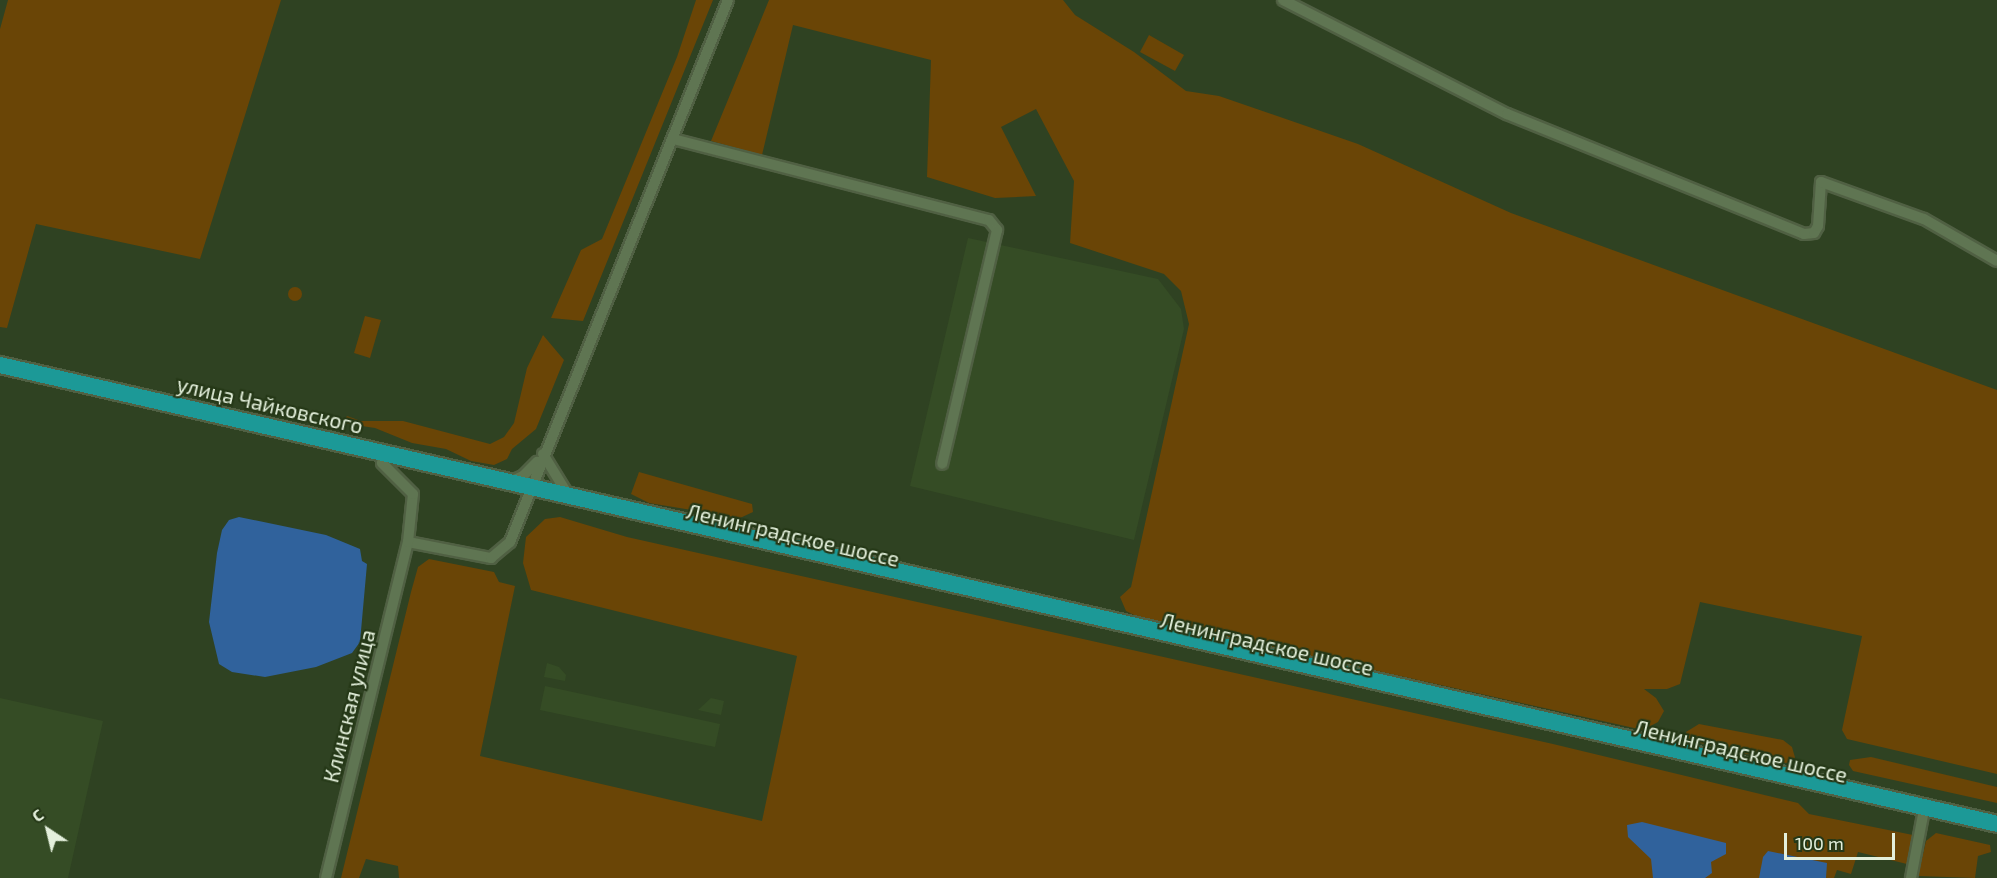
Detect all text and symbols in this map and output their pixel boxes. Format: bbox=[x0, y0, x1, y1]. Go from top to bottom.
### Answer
street label: улица Чайковского bbox=[175, 371, 365, 439]
street label: Ленинградское шоссе bbox=[684, 498, 902, 572]
street label: Ленинградское шоссе bbox=[1158, 607, 1376, 681]
street label: Клинская улица bbox=[318, 627, 380, 785]
street label: Ленинградское шоссе bbox=[1632, 714, 1850, 788]
north arrow bbox=[18, 800, 78, 860]
text: С bbox=[28, 804, 47, 825]
scale bar bbox=[1787, 821, 1898, 859]
text: 100 m bbox=[1795, 832, 1844, 854]

